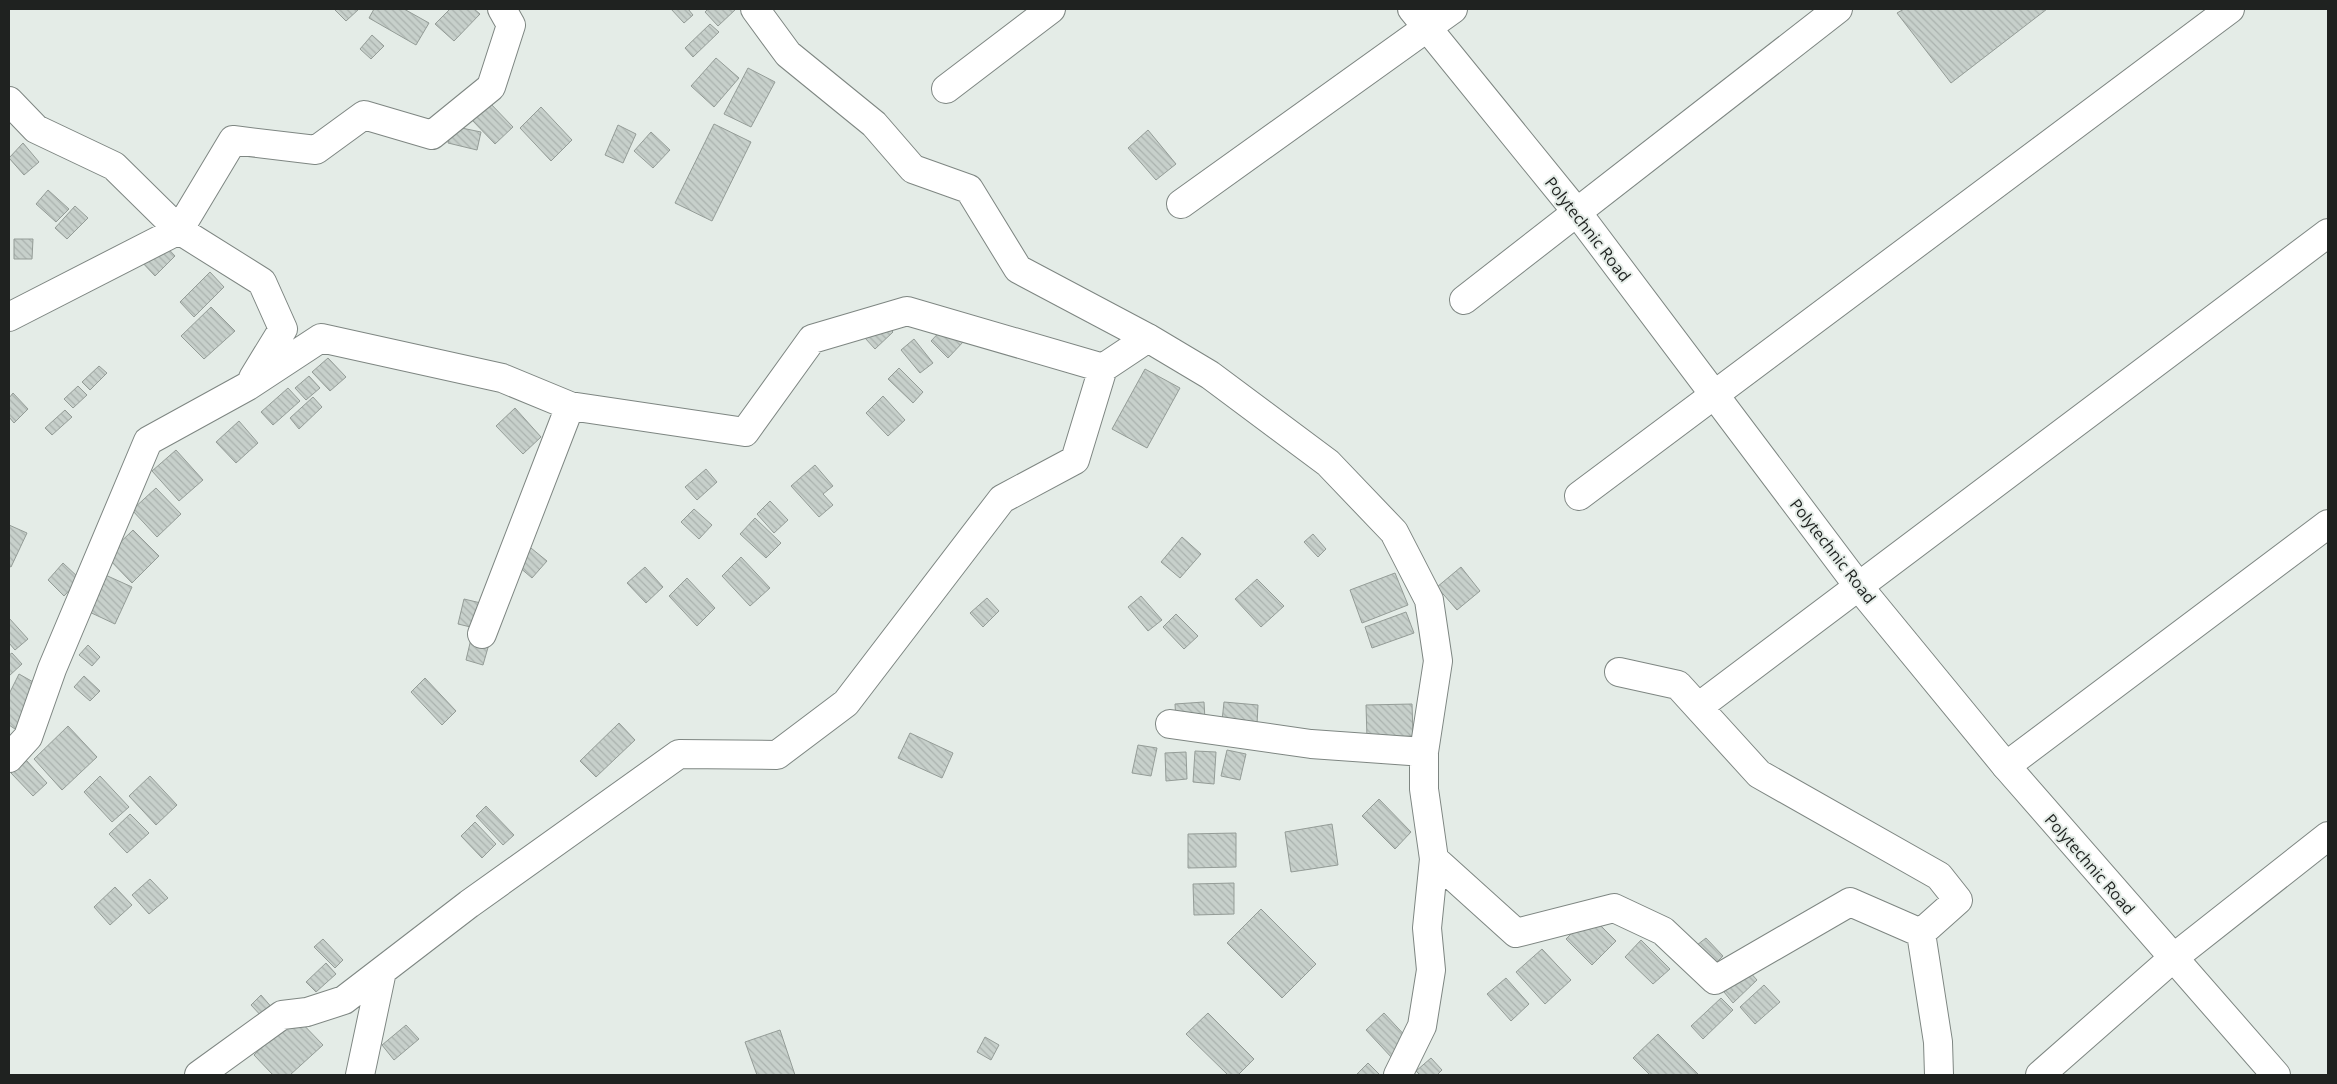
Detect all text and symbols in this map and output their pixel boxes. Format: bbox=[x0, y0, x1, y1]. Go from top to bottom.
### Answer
street label: Polytechnic Road bbox=[1540, 172, 1636, 286]
street label: Polytechnic Road bbox=[1785, 494, 1881, 608]
street label: Polytechnic Road bbox=[2040, 809, 2140, 919]

